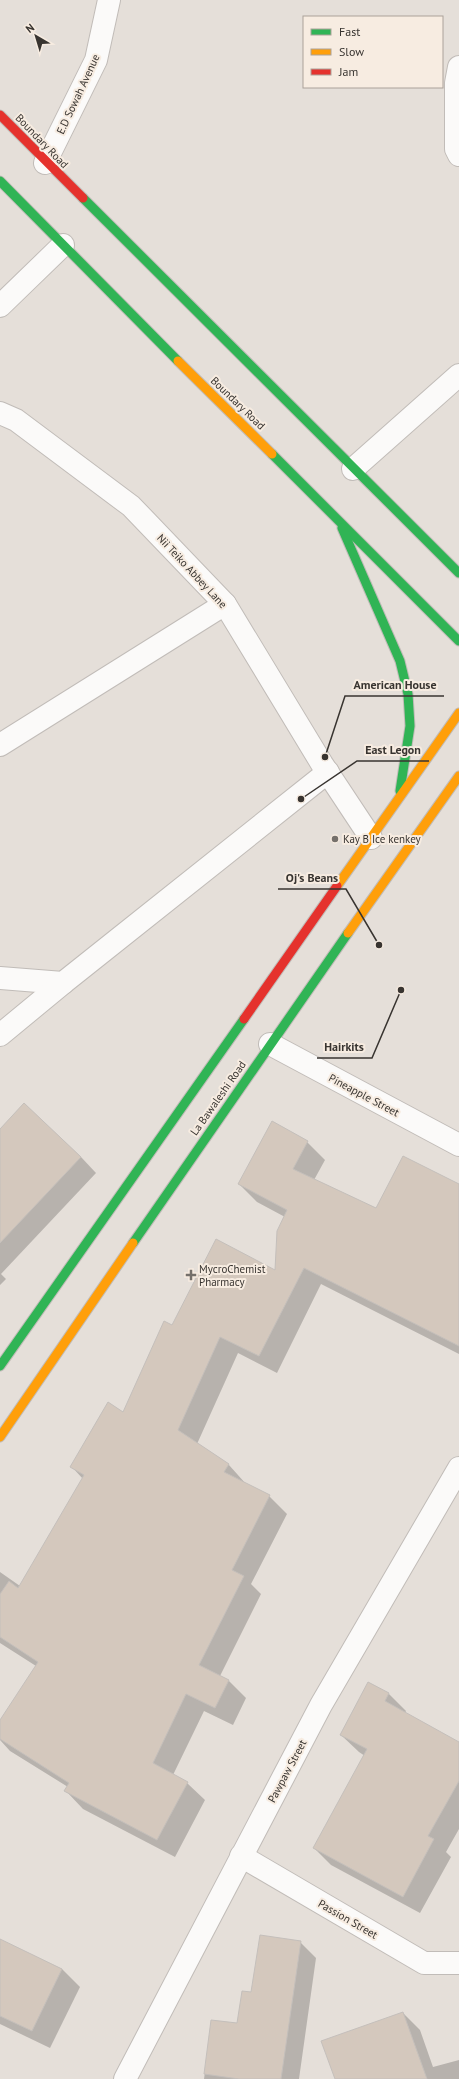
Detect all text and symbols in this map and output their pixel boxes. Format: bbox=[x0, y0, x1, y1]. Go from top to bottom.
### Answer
north arrow bbox=[16, 16, 56, 56]
legend bbox=[303, 16, 443, 88]
text: N bbox=[23, 20, 37, 36]
text: Fast bbox=[339, 24, 360, 39]
text: Slow bbox=[339, 44, 364, 59]
street label: E.D Sowah Avenue bbox=[53, 51, 103, 136]
text: Jam bbox=[338, 64, 358, 79]
street label: Boundary Road bbox=[13, 111, 72, 171]
street label: Boundary Road bbox=[208, 374, 268, 433]
street label: Nii Teiko Abbey Lane bbox=[154, 531, 230, 611]
callout: American House bbox=[345, 672, 444, 696]
text: American House bbox=[353, 677, 437, 692]
callout: East Legon bbox=[357, 737, 429, 761]
text: East Legon bbox=[365, 742, 421, 757]
place label: Kay B Ice kenkey bbox=[343, 832, 422, 846]
marker: Kay B Ice kenkey bbox=[330, 834, 340, 844]
callout: Oj's Beans bbox=[278, 865, 346, 889]
text: Oj's Beans bbox=[286, 870, 338, 885]
callout: Hairkits bbox=[317, 1034, 372, 1058]
text: Hairkits bbox=[324, 1039, 364, 1054]
street label: La Bawaleshi Road bbox=[187, 1058, 249, 1138]
street label: Pineapple Street bbox=[326, 1071, 402, 1120]
place label: MycroChemist Pharmacy bbox=[199, 1262, 266, 1289]
marker: MycroChemist Pharmacy bbox=[186, 1270, 196, 1280]
street label: Pawpaw Street bbox=[264, 1737, 310, 1805]
street label: Passion Street bbox=[316, 1896, 380, 1942]

